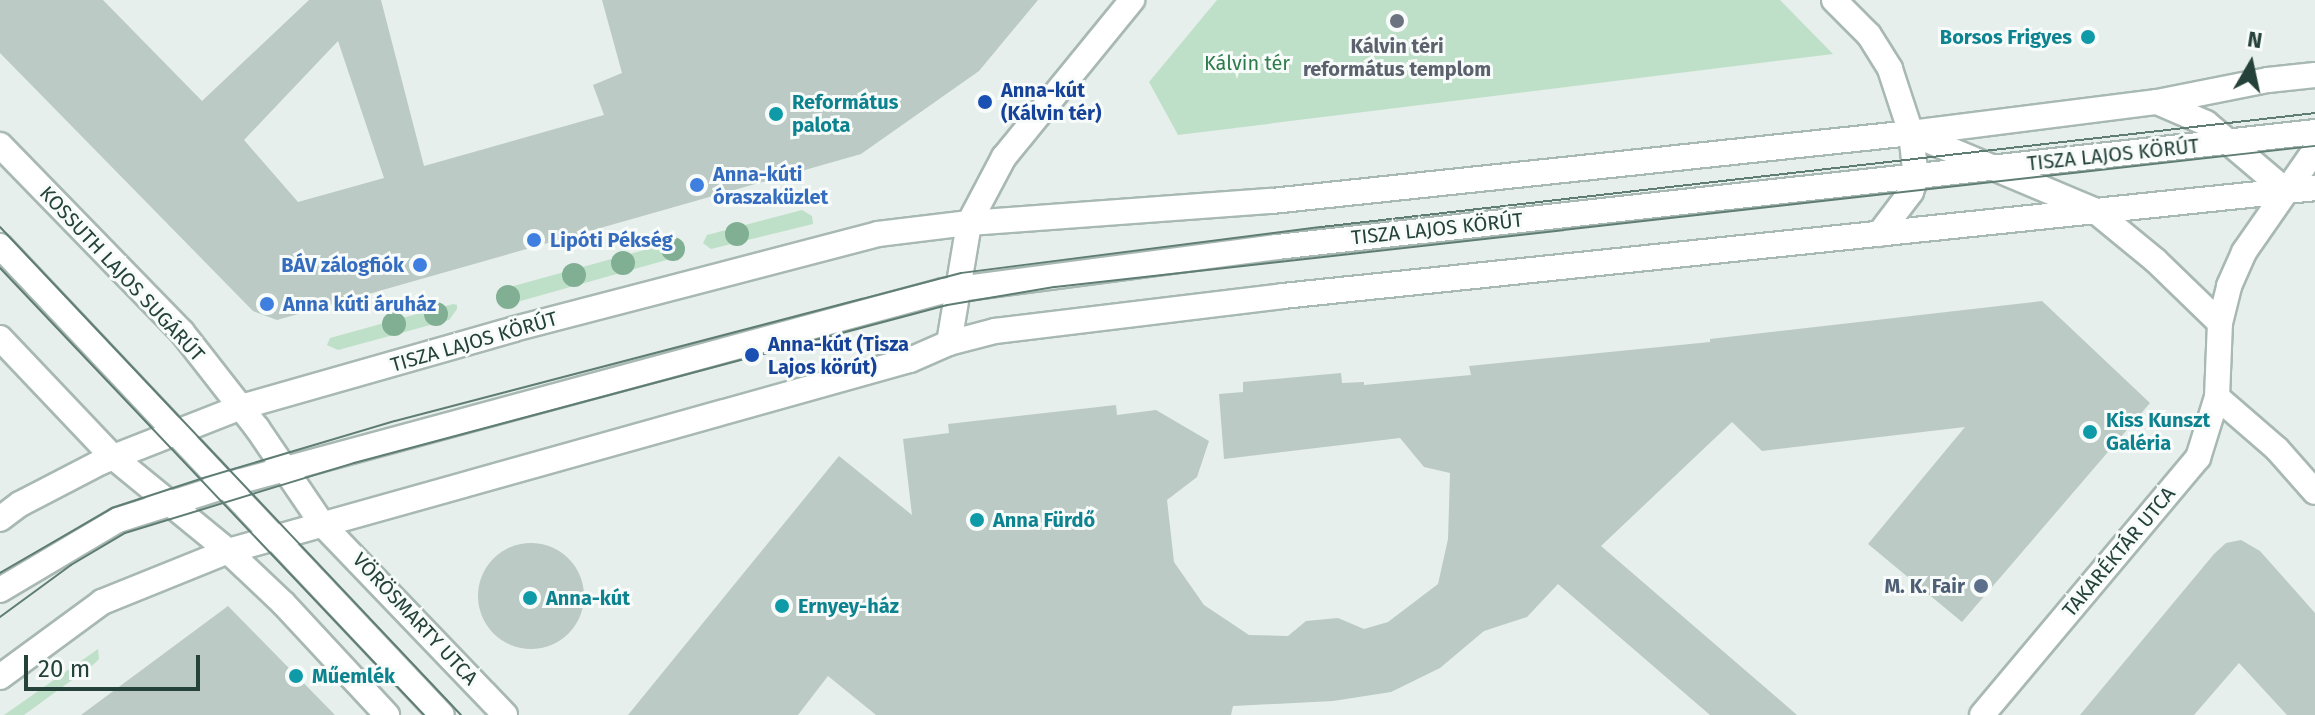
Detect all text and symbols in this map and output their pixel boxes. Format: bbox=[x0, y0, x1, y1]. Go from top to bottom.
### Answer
marker: Kálvin téri református templom bbox=[1388, 12, 1406, 30]
north arrow bbox=[2211, 24, 2291, 104]
place label: Borsos Frigyes bbox=[1940, 25, 2072, 49]
text: N bbox=[2246, 25, 2264, 54]
marker: Borsos Frigyes bbox=[2079, 28, 2097, 46]
place label: Kálvin téri református templom bbox=[1303, 34, 1491, 81]
park label: Kálvin tér bbox=[1204, 51, 1290, 75]
place label: Anna-kút (Kálvin tér) bbox=[1001, 78, 1102, 125]
place label: Református palota bbox=[792, 90, 898, 137]
marker: Anna-kút (Kálvin tér) bbox=[976, 93, 994, 111]
marker: Református palota bbox=[767, 105, 785, 123]
street label: TISZA LAJOS KÖRÚT bbox=[2026, 134, 2200, 176]
place label: Anna-kúti óraszaküzlet bbox=[713, 162, 828, 209]
marker: Anna-kúti óraszaküzlet bbox=[688, 176, 706, 194]
street label: KOSSUTH LAJOS SUGÁRÚT bbox=[35, 181, 209, 367]
street label: TISZA LAJOS KÖRÚT bbox=[1350, 208, 1524, 250]
place label: Lipóti Pékség bbox=[550, 228, 673, 252]
marker: Lipóti Pékség bbox=[525, 231, 543, 249]
place label: BÁV zálogfiók bbox=[281, 253, 404, 277]
marker: BÁV zálogfiók bbox=[411, 256, 429, 274]
place label: Anna kúti áruház bbox=[283, 292, 436, 316]
marker: Anna kúti áruház bbox=[258, 295, 276, 313]
street label: TISZA LAJOS KÖRÚT bbox=[388, 307, 560, 377]
place label: Anna-kút (Tisza Lajos körút) bbox=[768, 332, 909, 379]
marker: Anna-kút (Tisza Lajos körút) bbox=[743, 346, 761, 364]
place label: Kiss Kunszt Galéria bbox=[2106, 408, 2210, 455]
marker: Kiss Kunszt Galéria bbox=[2081, 423, 2099, 441]
street label: TAKARÉKTÁR UTCA bbox=[2058, 482, 2180, 622]
place label: Anna Fürdő bbox=[993, 508, 1095, 532]
marker: Anna Fürdő bbox=[968, 511, 986, 529]
street label: VÖRÖSMARTY UTCA bbox=[347, 548, 483, 690]
place label: M. K. Fair bbox=[1884, 574, 1965, 598]
marker: M. K. Fair bbox=[1972, 577, 1990, 595]
place label: Anna-kút bbox=[546, 586, 630, 610]
marker: Anna-kút bbox=[521, 589, 539, 607]
place label: Ernyey-ház bbox=[798, 594, 899, 618]
marker: Ernyey-ház bbox=[773, 597, 791, 615]
scale bar bbox=[28, 639, 204, 689]
text: 20 m bbox=[38, 655, 90, 683]
place label: Műemlék bbox=[312, 664, 395, 688]
marker: Műemlék bbox=[287, 667, 305, 685]

